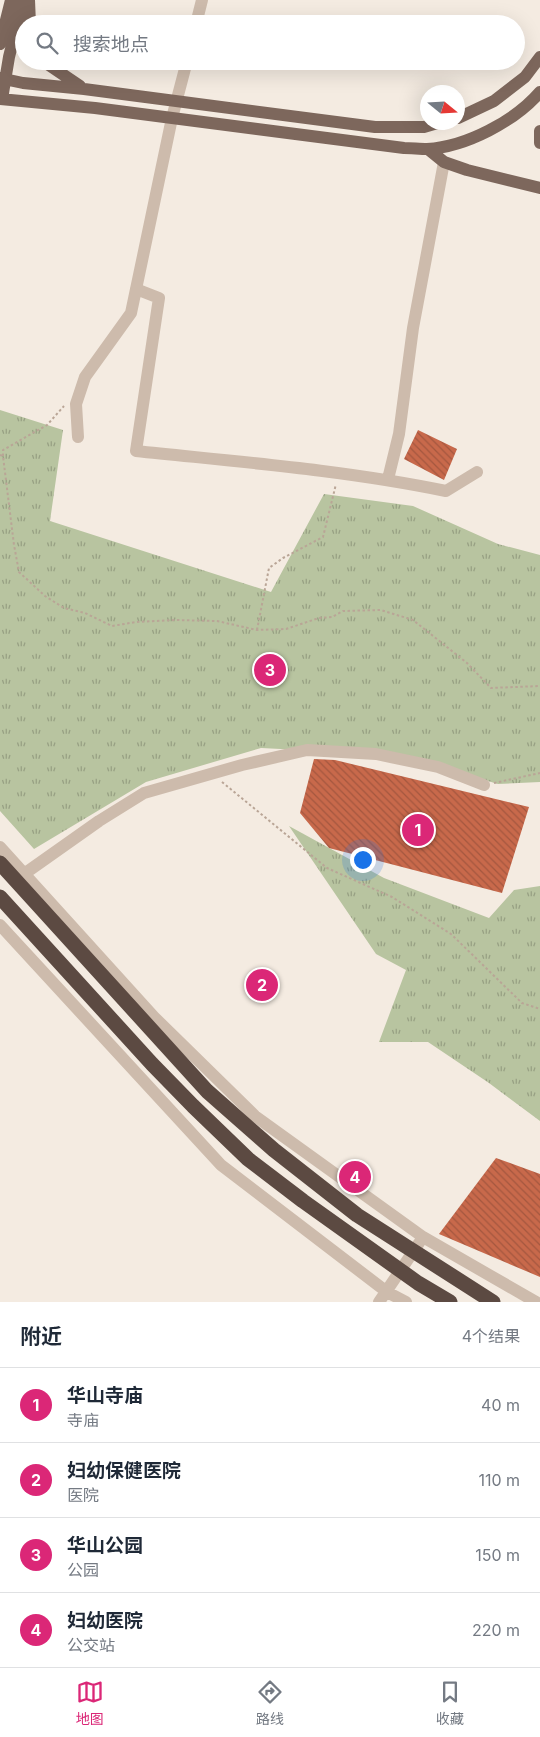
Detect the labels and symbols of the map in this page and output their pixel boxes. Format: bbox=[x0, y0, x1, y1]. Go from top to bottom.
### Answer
north arrow bbox=[420, 85, 465, 130]
pin: 3 bbox=[254, 651, 286, 689]
pin: 1 bbox=[402, 811, 434, 849]
your location bbox=[350, 847, 376, 873]
pin: 2 bbox=[246, 966, 278, 1004]
pin: 4 bbox=[339, 1158, 371, 1196]

